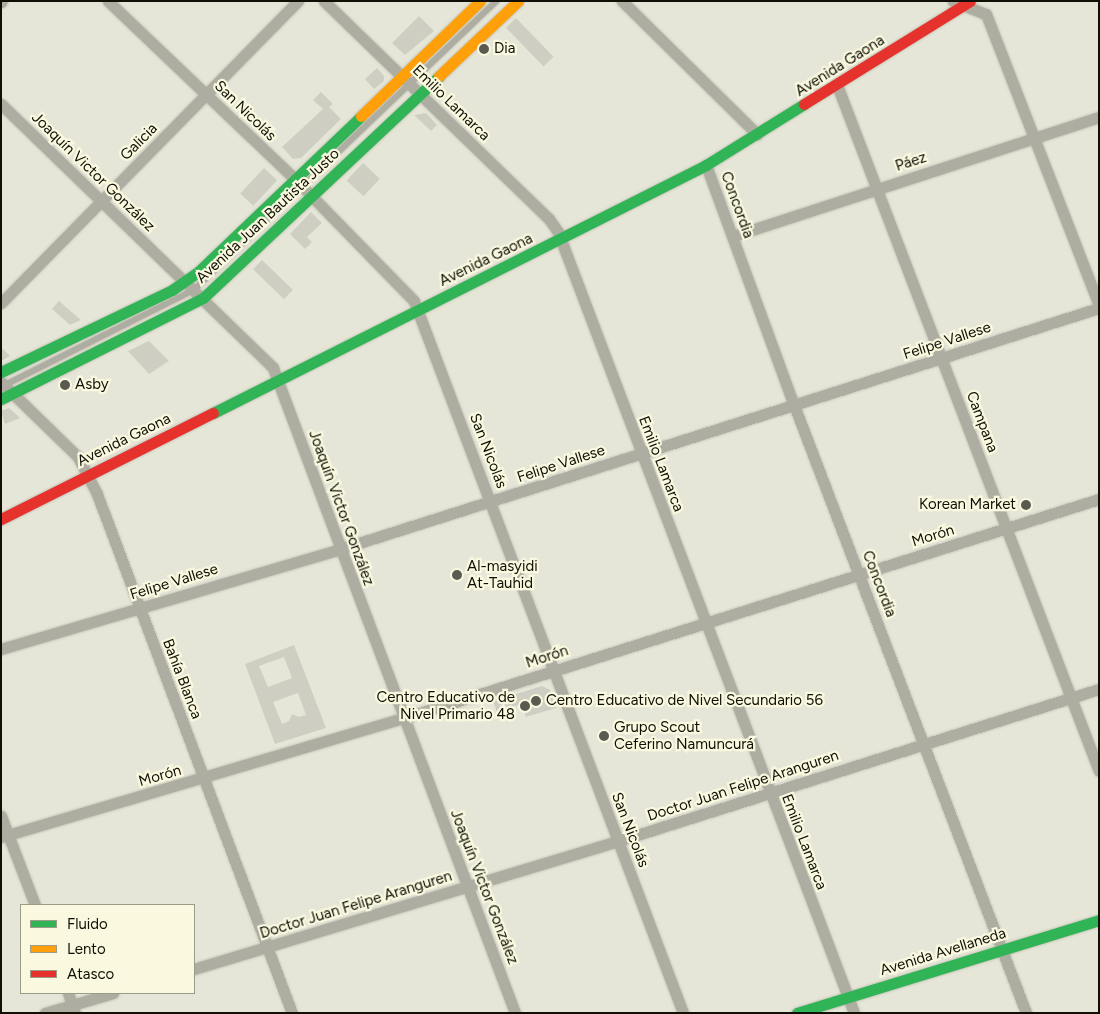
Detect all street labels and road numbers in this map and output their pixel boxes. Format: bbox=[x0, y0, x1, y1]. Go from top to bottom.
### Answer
street label: Avenida Gaona bbox=[792, 31, 888, 101]
street label: Emilio Lamarca bbox=[408, 61, 494, 145]
street label: San Nicolás bbox=[210, 77, 280, 145]
street label: Joaquín Victor González bbox=[28, 109, 158, 235]
street label: Galicia bbox=[117, 120, 161, 164]
street label: Avenida Juan Bautista Justo bbox=[193, 145, 343, 287]
street label: Páez bbox=[893, 149, 929, 175]
street label: Concordia bbox=[717, 169, 757, 241]
street label: Avenida Gaona bbox=[436, 230, 536, 290]
street label: Felipe Vallese bbox=[901, 318, 993, 364]
street label: Campana bbox=[962, 389, 1002, 455]
street label: Avenida Gaona bbox=[74, 410, 174, 470]
street label: San Nicolás bbox=[465, 411, 511, 491]
street label: Emilio Lamarca bbox=[634, 414, 688, 514]
street label: Joaquín Victor González bbox=[304, 428, 378, 588]
street label: Felipe Vallese bbox=[515, 441, 607, 487]
street label: Morón bbox=[910, 521, 956, 551]
street label: Concordia bbox=[858, 548, 900, 620]
street label: Felipe Vallese bbox=[128, 560, 220, 604]
street label: Bahía Blanca bbox=[158, 636, 206, 722]
street label: Morón bbox=[524, 642, 570, 672]
street label: Doctor Juan Felipe Aranguren bbox=[645, 747, 841, 825]
street label: Morón bbox=[137, 761, 183, 791]
street label: San Nicolás bbox=[607, 790, 653, 870]
street label: Emilio Lamarca bbox=[777, 792, 831, 892]
street label: Joaquín Victor González bbox=[446, 807, 522, 967]
street label: Doctor Juan Felipe Aranguren bbox=[258, 867, 454, 943]
street label: Avenida Avellaneda bbox=[878, 924, 1008, 980]

